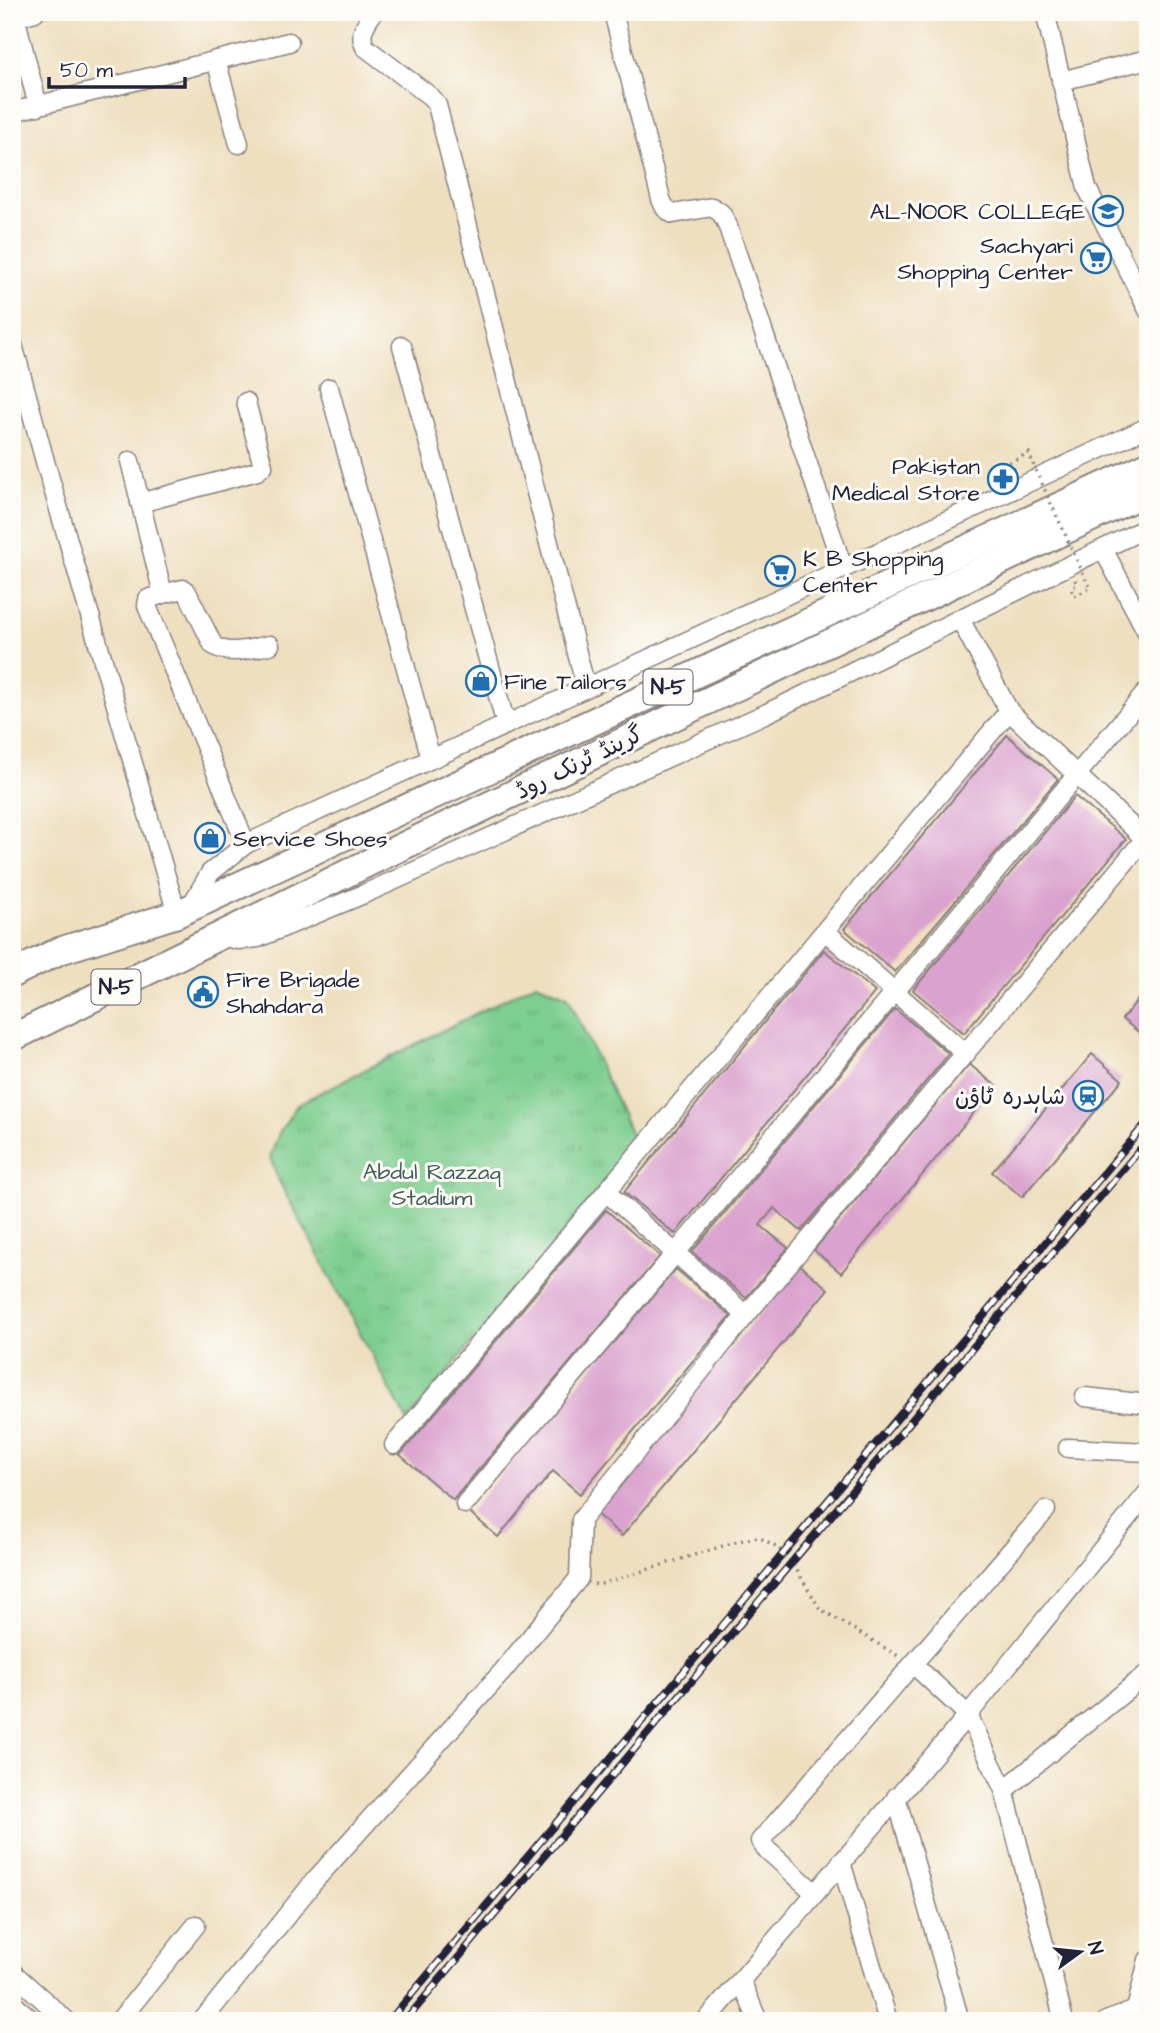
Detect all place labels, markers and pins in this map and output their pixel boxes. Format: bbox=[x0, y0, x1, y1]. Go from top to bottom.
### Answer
school or university icon: AL-NOOR COLLEGE bbox=[1091, 194, 1125, 228]
place label: AL-NOOR COLLEGE bbox=[870, 196, 1085, 228]
place label: Sachyari Shopping Center bbox=[898, 230, 1074, 289]
supermarket icon: Sachyari Shopping Center bbox=[1079, 241, 1113, 275]
place label: Pakistan Medical Store bbox=[832, 451, 980, 509]
pharmacy icon: Pakistan Medical Store bbox=[986, 462, 1020, 496]
place label: K B Shopping Center bbox=[803, 543, 943, 601]
supermarket icon: K B Shopping Center bbox=[763, 554, 797, 588]
shop icon: Fine Tailors bbox=[464, 664, 498, 698]
place label: Fine Tailors bbox=[504, 666, 627, 698]
shop icon: Service Shoes bbox=[193, 821, 227, 855]
place label: Service Shoes bbox=[233, 823, 388, 855]
place label: Fire Brigade Shahdara bbox=[226, 964, 360, 1022]
public building icon: Fire Brigade Shahdara bbox=[186, 975, 220, 1009]
station icon: شاہدرہ ٹاؤن bbox=[1071, 1079, 1105, 1113]
place label: شاہدرہ ٹاؤن bbox=[955, 1081, 1065, 1113]

